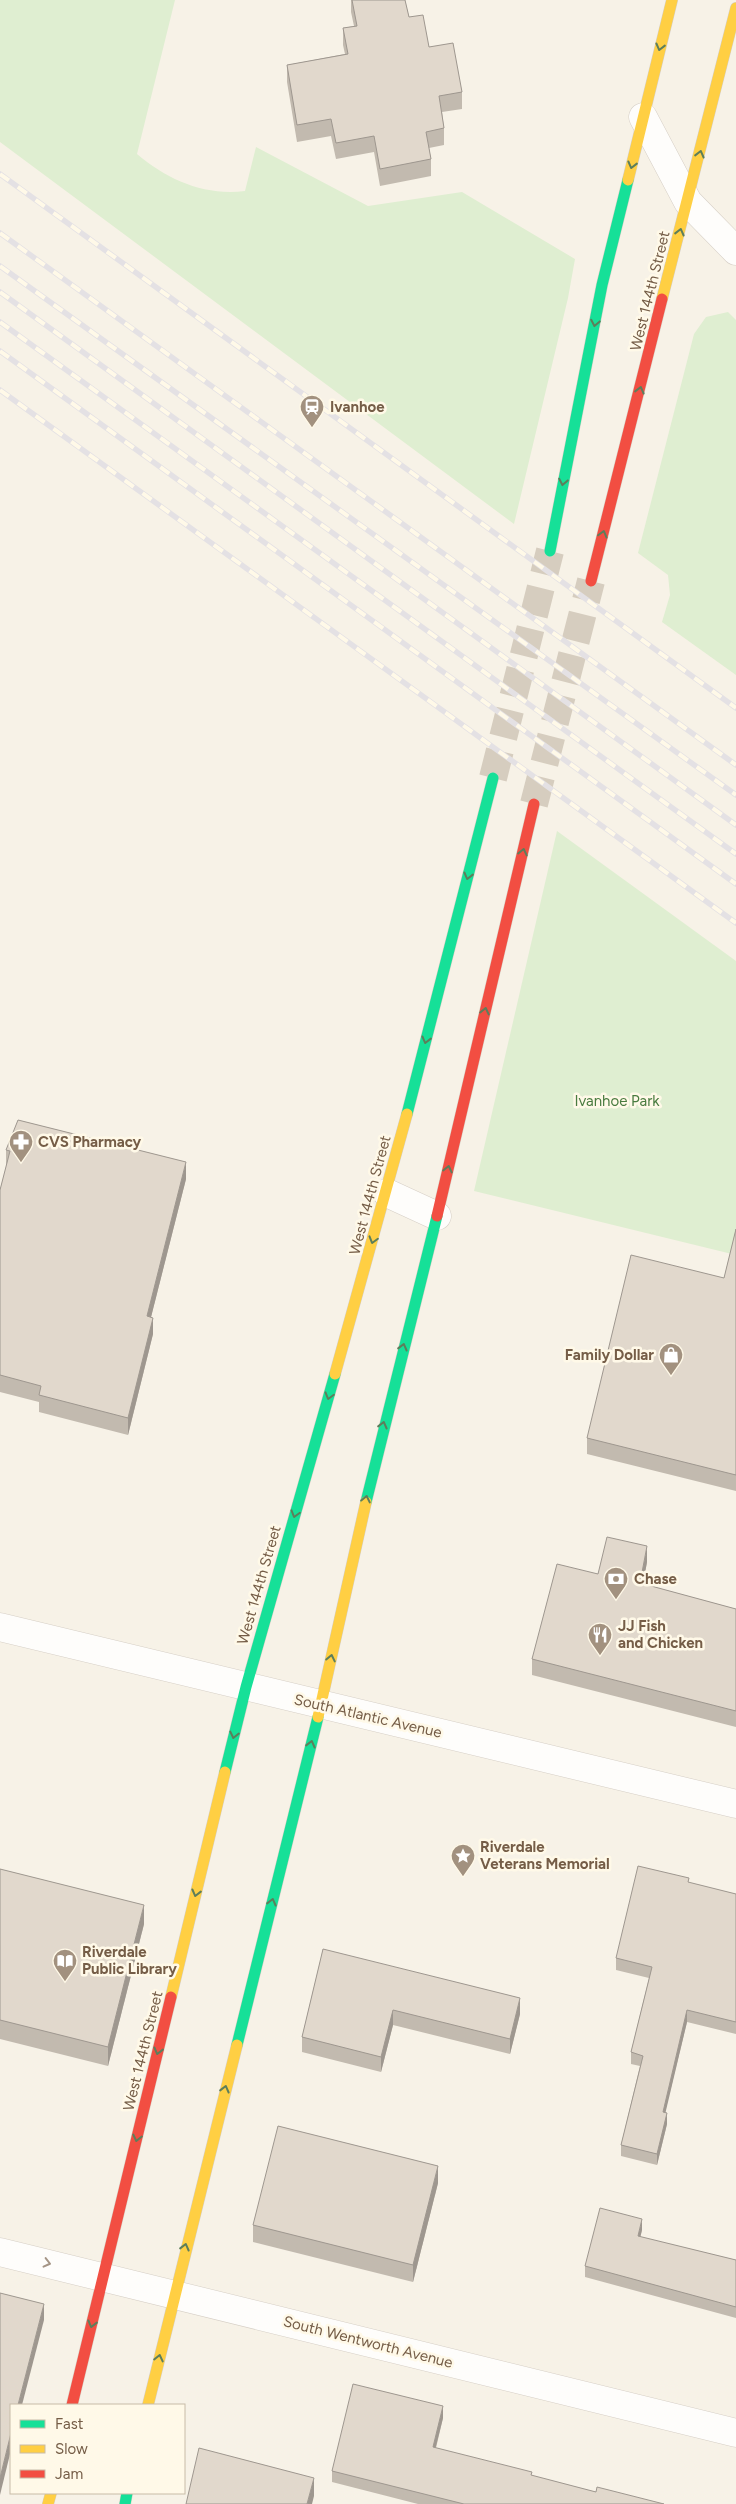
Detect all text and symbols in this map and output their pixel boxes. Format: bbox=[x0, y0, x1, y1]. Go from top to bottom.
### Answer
one-way arrow bbox=[655, 43, 666, 52]
one-way arrow bbox=[694, 151, 704, 159]
one-way arrow bbox=[627, 160, 637, 168]
one-way arrow bbox=[674, 228, 685, 237]
street label: West 144th Street bbox=[626, 229, 674, 353]
one-way arrow bbox=[590, 319, 600, 327]
one-way arrow bbox=[634, 385, 645, 394]
station icon: Ivanhoe bbox=[299, 394, 325, 428]
place label: Ivanhoe bbox=[330, 398, 385, 416]
one-way arrow bbox=[558, 478, 569, 487]
one-way arrow bbox=[598, 530, 608, 538]
one-way arrow bbox=[517, 848, 528, 857]
one-way arrow bbox=[463, 871, 474, 880]
one-way arrow bbox=[479, 1006, 490, 1015]
one-way arrow bbox=[421, 1035, 432, 1044]
park label: Ivanhoe Park bbox=[574, 1092, 660, 1110]
pharmacy icon: CVS Pharmacy bbox=[8, 1129, 34, 1163]
place label: CVS Pharmacy bbox=[38, 1133, 142, 1151]
street label: West 144th Street bbox=[345, 1133, 395, 1257]
one-way arrow bbox=[442, 1164, 453, 1173]
one-way arrow bbox=[369, 1235, 379, 1243]
shop icon: Family Dollar bbox=[658, 1342, 684, 1376]
one-way arrow bbox=[397, 1343, 408, 1351]
place label: Family Dollar bbox=[565, 1346, 654, 1364]
one-way arrow bbox=[324, 1392, 335, 1400]
one-way arrow bbox=[377, 1421, 388, 1430]
one-way arrow bbox=[360, 1495, 371, 1504]
one-way arrow bbox=[291, 1510, 301, 1518]
street label: West 144th Street bbox=[233, 1523, 285, 1647]
bank icon: Chase bbox=[603, 1566, 629, 1600]
place label: Chase bbox=[634, 1570, 677, 1588]
place label: JJ Fish and Chicken bbox=[618, 1617, 703, 1652]
restaurant icon: JJ Fish and Chicken bbox=[587, 1622, 613, 1656]
one-way arrow bbox=[325, 1653, 336, 1662]
street label: South Atlantic Avenue bbox=[292, 1690, 444, 1742]
one-way arrow bbox=[229, 1730, 240, 1739]
one-way arrow bbox=[305, 1740, 316, 1749]
place label: Riverdale Veterans Memorial bbox=[480, 1838, 610, 1873]
place icon: Riverdale Veterans Memorial bbox=[450, 1843, 476, 1877]
one-way arrow bbox=[191, 1888, 202, 1897]
one-way arrow bbox=[266, 1898, 276, 1906]
place label: Riverdale Public Library bbox=[82, 1943, 177, 1978]
library icon: Riverdale Public Library bbox=[52, 1948, 78, 1982]
street label: West 144th Street bbox=[119, 1989, 167, 2113]
one-way arrow bbox=[153, 2046, 164, 2055]
one-way arrow bbox=[219, 2085, 230, 2094]
one-way arrow bbox=[132, 2133, 143, 2142]
one-way arrow bbox=[179, 2243, 190, 2252]
one-way arrow bbox=[43, 2257, 52, 2268]
street label: South Wentworth Avenue bbox=[281, 2312, 455, 2372]
one-way arrow bbox=[87, 2320, 98, 2329]
one-way arrow bbox=[153, 2353, 164, 2362]
legend bbox=[10, 2404, 185, 2494]
text: Fast bbox=[55, 2415, 84, 2433]
text: Slow bbox=[55, 2440, 88, 2458]
text: Jam bbox=[55, 2465, 83, 2483]

